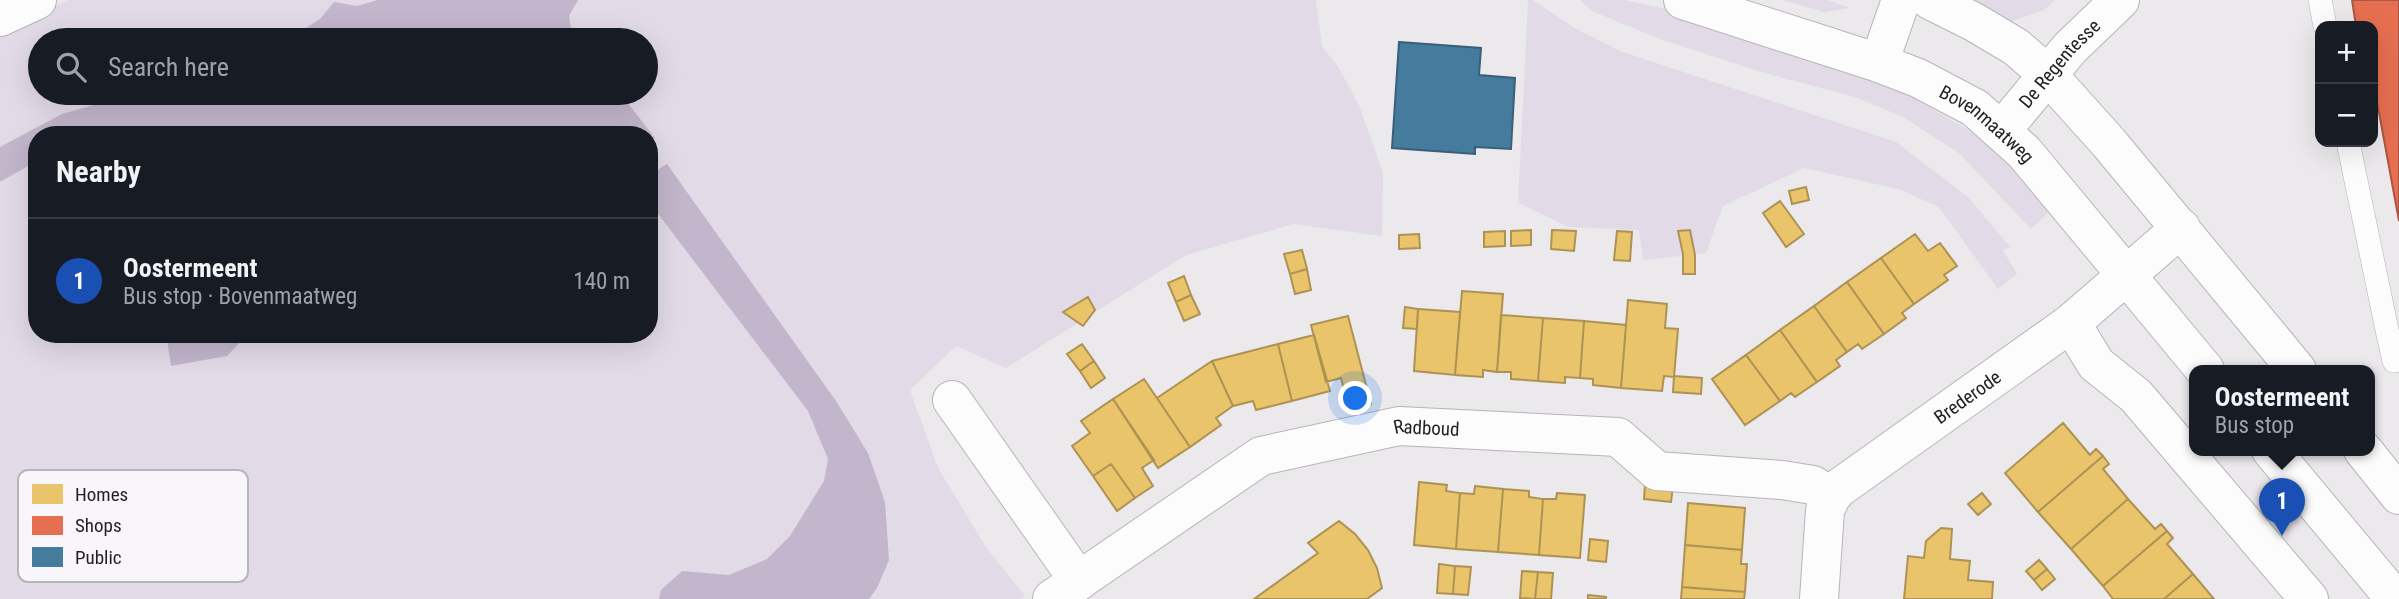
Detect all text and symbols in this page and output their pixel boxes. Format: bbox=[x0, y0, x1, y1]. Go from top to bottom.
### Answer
street label: De Regentesse bbox=[2014, 14, 2105, 113]
map controls bbox=[2315, 21, 2378, 147]
button: + bbox=[2315, 21, 2378, 84]
search box bbox=[28, 28, 658, 105]
icon: search bbox=[52, 48, 90, 86]
text: Search here bbox=[108, 52, 229, 82]
street label: Bovenmaatweg bbox=[1935, 80, 2039, 168]
button: − bbox=[2315, 84, 2378, 147]
text: Nearby bbox=[56, 154, 141, 189]
text: Oostermeent bbox=[123, 253, 257, 283]
text: 1 bbox=[73, 268, 85, 295]
text: 140 m bbox=[573, 268, 630, 295]
text: Bus stop · Bovenmaatweg bbox=[123, 283, 357, 310]
street label: Brederode bbox=[1930, 365, 2006, 429]
popup bbox=[2189, 365, 2375, 456]
your location bbox=[1338, 381, 1372, 415]
text: Oostermeent bbox=[2215, 382, 2349, 412]
text: Bus stop bbox=[2215, 412, 2294, 439]
street label: Radboud bbox=[1391, 414, 1460, 441]
legend bbox=[18, 470, 248, 582]
pin: 1 bbox=[2259, 478, 2305, 536]
text: Homes bbox=[75, 483, 128, 506]
text: Shops bbox=[75, 514, 122, 537]
text: Public bbox=[75, 546, 122, 569]

